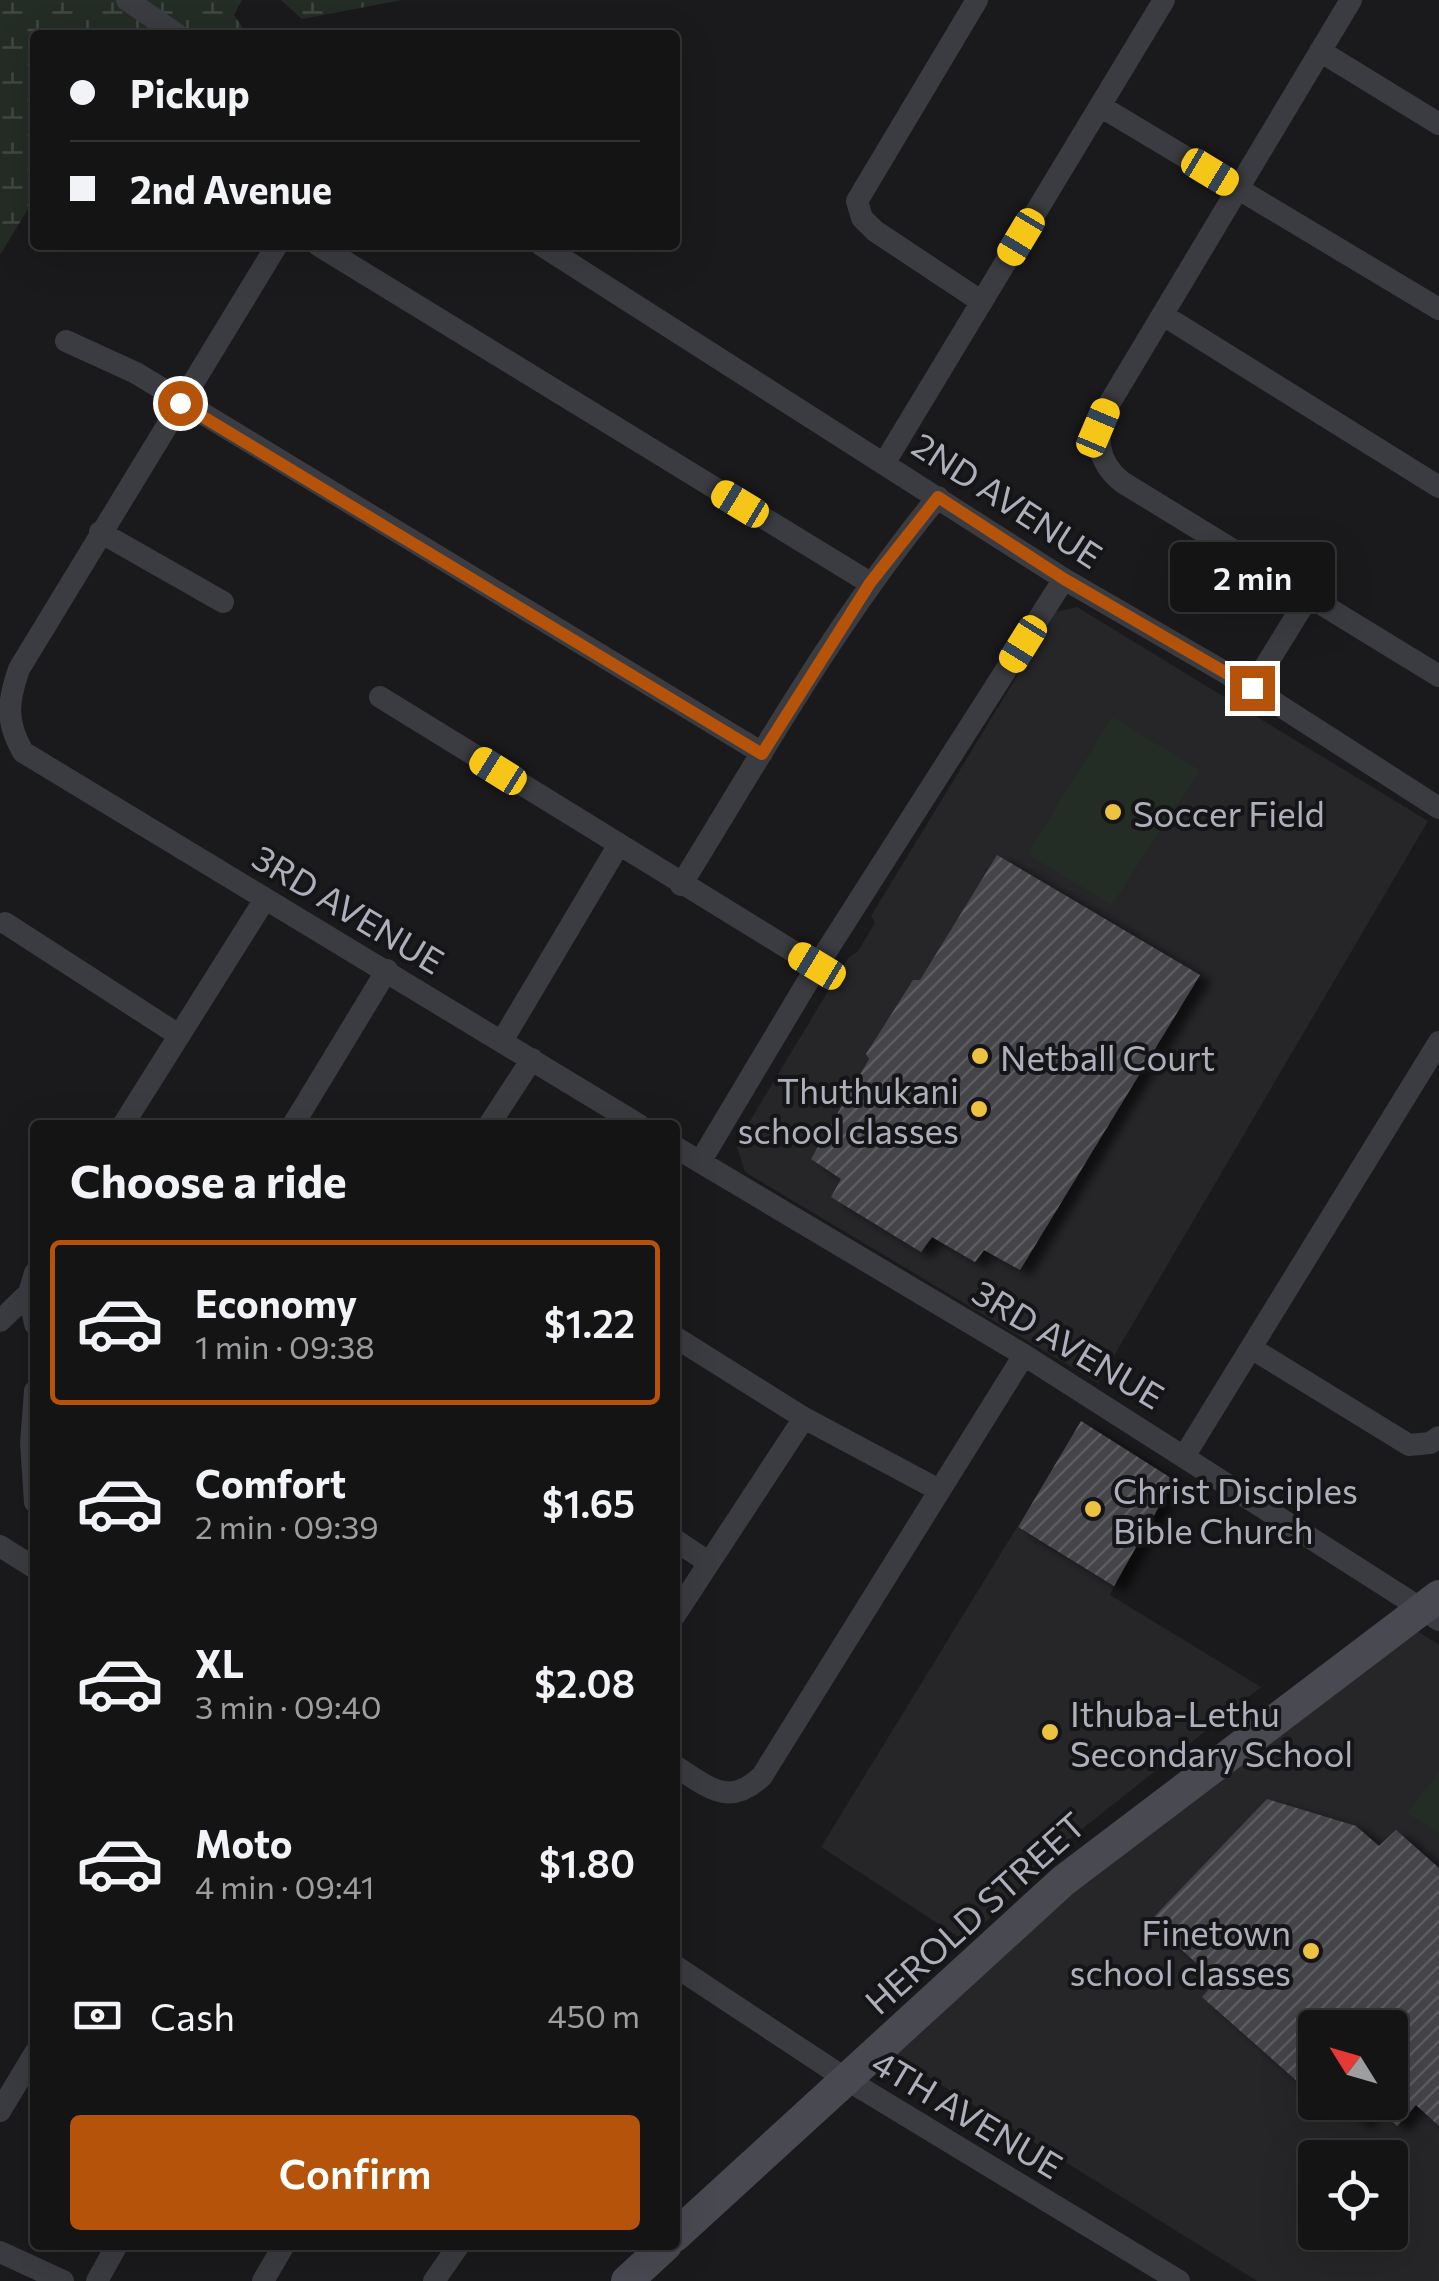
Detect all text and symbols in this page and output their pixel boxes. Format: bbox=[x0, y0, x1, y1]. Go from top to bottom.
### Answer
text: Pickup bbox=[130, 69, 250, 116]
car bbox=[1177, 144, 1243, 200]
text: 2nd Avenue bbox=[130, 165, 332, 212]
car bbox=[993, 204, 1049, 270]
route start bbox=[158, 381, 203, 426]
car bbox=[1072, 395, 1124, 461]
street label: 2ND AVENUE bbox=[905, 422, 1111, 576]
car bbox=[707, 476, 773, 532]
callout: 2 min bbox=[1170, 543, 1334, 613]
text: 2 min bbox=[1213, 557, 1292, 597]
car bbox=[994, 611, 1052, 677]
route end bbox=[1230, 666, 1275, 711]
car bbox=[465, 742, 531, 800]
place label: Soccer Field bbox=[1133, 791, 1325, 834]
marker: Soccer Field bbox=[1102, 801, 1124, 823]
street label: 3RD AVENUE bbox=[246, 834, 452, 982]
car bbox=[784, 938, 850, 994]
place label: Netball Court bbox=[1000, 1035, 1215, 1078]
marker: Netball Court bbox=[969, 1045, 991, 1067]
place label: Thuthukani school classes bbox=[738, 1068, 959, 1151]
marker: Thuthukani school classes bbox=[968, 1098, 990, 1120]
text: Choose a ride bbox=[70, 1152, 347, 1207]
street label: 3RD AVENUE bbox=[966, 1269, 1172, 1417]
icon: car bbox=[75, 1278, 165, 1368]
text: Economy bbox=[195, 1279, 357, 1326]
text: $1.22 bbox=[544, 1299, 635, 1346]
text: 1 min · 09:38 bbox=[195, 1326, 375, 1366]
icon: car bbox=[75, 1458, 165, 1548]
text: Comfort bbox=[195, 1459, 346, 1506]
place label: Christ Disciples Bible Church bbox=[1113, 1468, 1358, 1551]
text: $1.65 bbox=[542, 1479, 635, 1526]
marker: Christ Disciples Bible Church bbox=[1082, 1498, 1104, 1520]
text: 2 min · 09:39 bbox=[195, 1506, 379, 1546]
icon: car bbox=[75, 1638, 165, 1728]
text: XL bbox=[195, 1639, 244, 1686]
text: $2.08 bbox=[534, 1659, 635, 1706]
text: 3 min · 09:40 bbox=[195, 1686, 382, 1726]
place label: Ithuba-Lethu Secondary School bbox=[1070, 1691, 1353, 1774]
marker: Ithuba-Lethu Secondary School bbox=[1039, 1721, 1061, 1743]
street label: HEROLD STREET bbox=[855, 1802, 1093, 2022]
icon: car bbox=[75, 1818, 165, 1908]
text: Moto bbox=[195, 1819, 293, 1866]
text: $1.80 bbox=[539, 1839, 635, 1886]
text: 4 min · 09:41 bbox=[195, 1866, 374, 1906]
place label: Finetown school classes bbox=[1070, 1910, 1291, 1993]
marker: Finetown school classes bbox=[1300, 1940, 1322, 1962]
icon: cash bbox=[70, 1988, 125, 2043]
text: Cash bbox=[150, 1992, 235, 2039]
text: 450 m bbox=[547, 1995, 640, 2035]
north arrow bbox=[1298, 2010, 1408, 2120]
map controls bbox=[1298, 2010, 1408, 2250]
street label: 4TH AVENUE bbox=[865, 2039, 1071, 2187]
button: Confirm bbox=[70, 2115, 640, 2230]
button: locate bbox=[1298, 2140, 1408, 2250]

